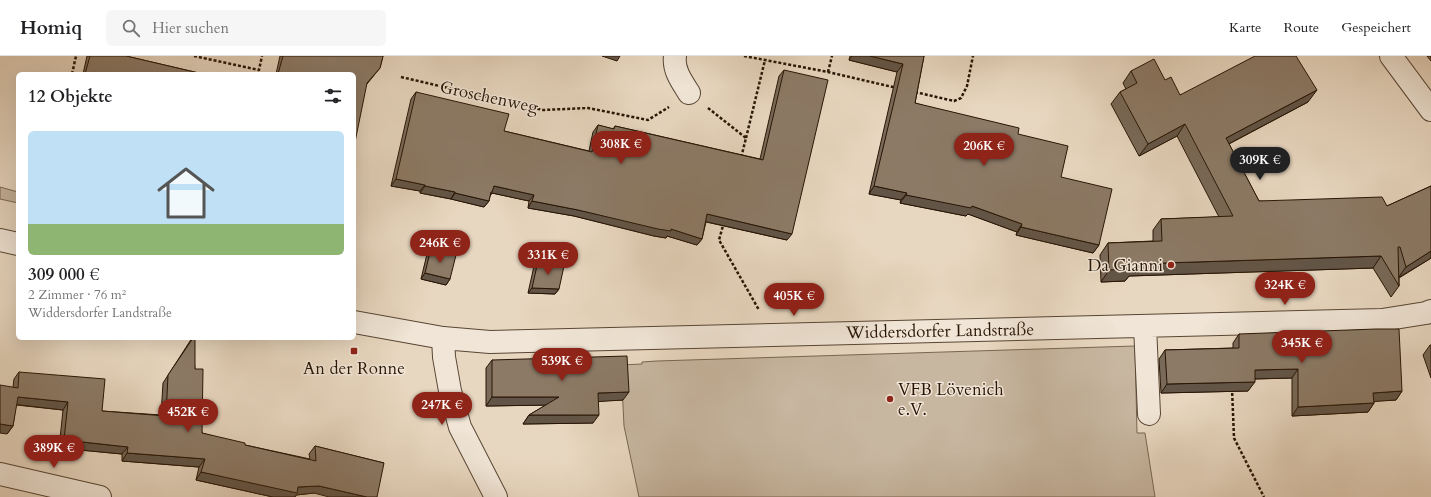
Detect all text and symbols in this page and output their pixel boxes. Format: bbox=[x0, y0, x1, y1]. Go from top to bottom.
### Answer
search box bbox=[106, 10, 386, 46]
text: Homiq bbox=[20, 15, 82, 41]
icon: search bbox=[120, 17, 142, 39]
text: Hier suchen bbox=[152, 18, 229, 38]
text: Karte bbox=[1229, 18, 1261, 37]
text: Route bbox=[1283, 18, 1319, 37]
text: Gespeichert bbox=[1341, 18, 1411, 37]
street label: Groschenweg bbox=[438, 75, 541, 119]
text: 12 Objekte bbox=[28, 85, 113, 108]
icon: filters bbox=[322, 85, 344, 107]
pin: 308K € bbox=[588, 131, 654, 165]
pin: 206K € bbox=[951, 133, 1017, 167]
text: 308K € bbox=[600, 135, 642, 153]
text: 206K € bbox=[963, 137, 1005, 155]
pin: 309K € bbox=[1227, 147, 1293, 181]
text: 309K € bbox=[1239, 151, 1281, 169]
icon: home bbox=[150, 157, 222, 229]
pin: 246K € bbox=[407, 230, 473, 264]
text: 246K € bbox=[419, 234, 461, 252]
pin: 331K € bbox=[515, 242, 581, 276]
text: 331K € bbox=[527, 246, 569, 264]
place label: Da Gianni bbox=[1088, 254, 1163, 277]
marker: Da Gianni bbox=[1166, 260, 1176, 270]
text: 309 000 € bbox=[28, 263, 100, 286]
pin: 324K € bbox=[1252, 272, 1318, 306]
text: 324K € bbox=[1264, 276, 1306, 294]
pin: 405K € bbox=[761, 283, 827, 317]
text: 2 Zimmer · 76 m² bbox=[28, 286, 126, 304]
text: 405K € bbox=[773, 287, 815, 305]
text: Widdersdorfer Landstraße bbox=[28, 304, 172, 322]
street label: Widdersdorfer Landstraße bbox=[845, 318, 1034, 344]
pin: 345K € bbox=[1269, 330, 1335, 364]
text: 345K € bbox=[1281, 334, 1323, 352]
marker: An der Ronne bbox=[349, 346, 359, 356]
pin: 539K € bbox=[529, 348, 595, 382]
text: 539K € bbox=[541, 352, 583, 370]
place label: An der Ronne bbox=[303, 357, 405, 380]
place label: VFB Lövenich e.V. bbox=[898, 378, 1004, 421]
pin: 247K € bbox=[409, 392, 475, 426]
marker: VFB Lövenich e.V. bbox=[885, 394, 895, 404]
text: 247K € bbox=[421, 396, 463, 414]
pin: 452K € bbox=[155, 399, 221, 433]
text: 452K € bbox=[167, 403, 209, 421]
pin: 389K € bbox=[21, 435, 87, 469]
text: 389K € bbox=[33, 439, 75, 457]

